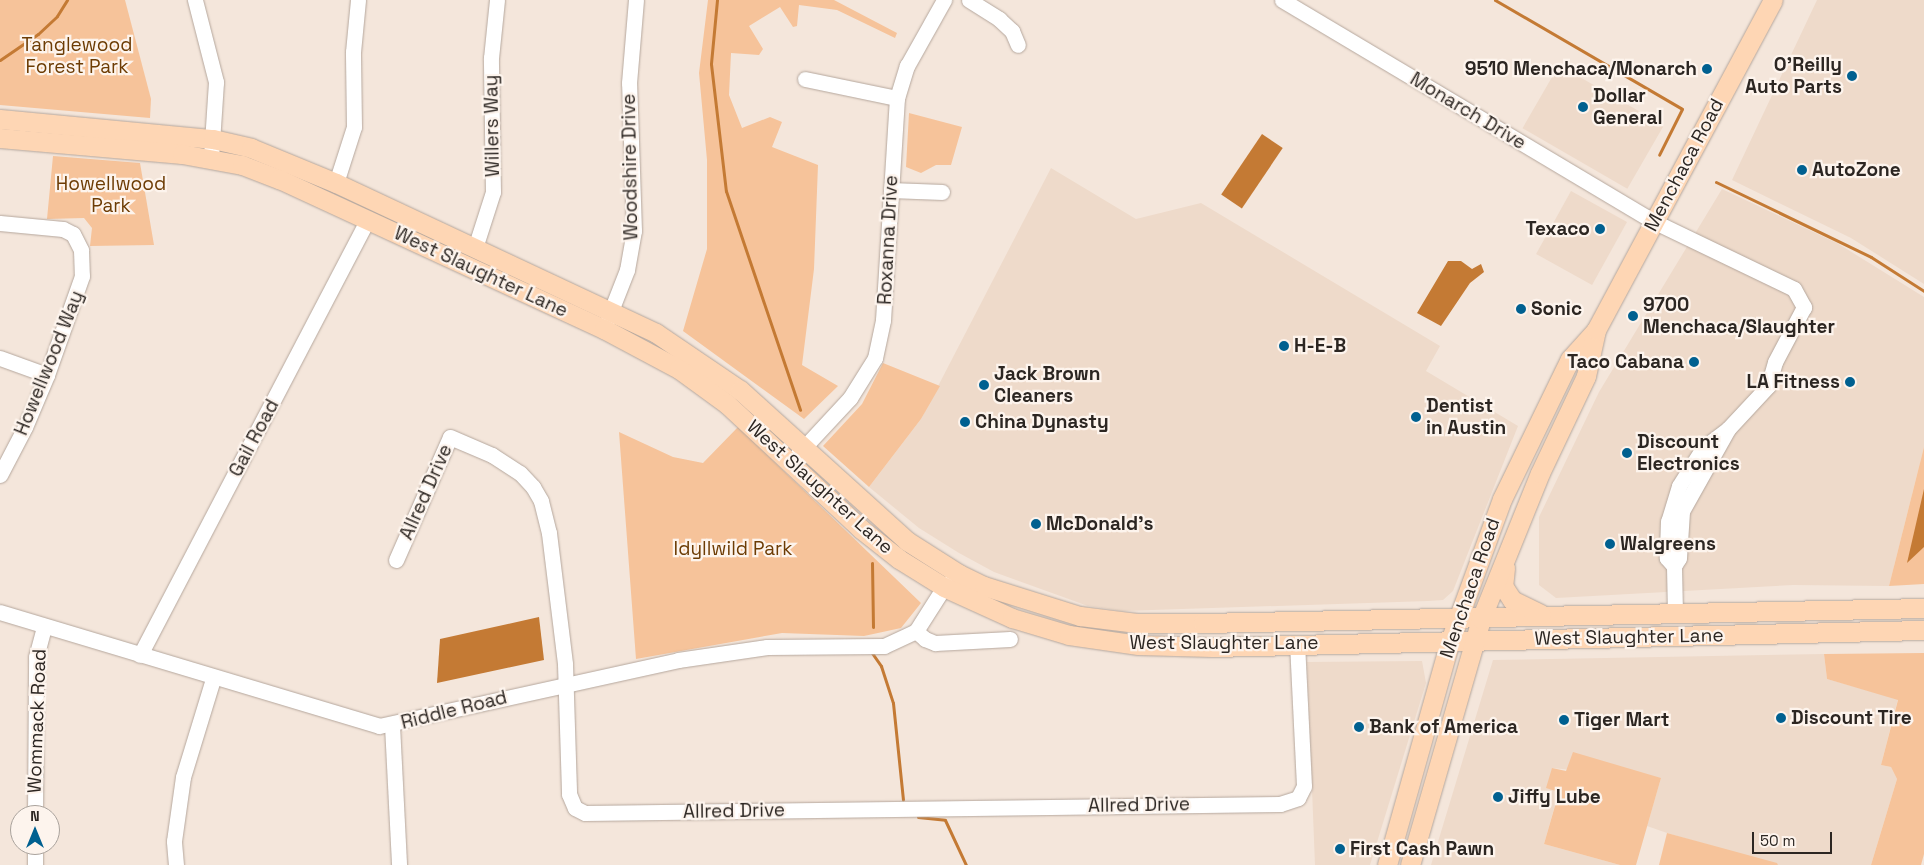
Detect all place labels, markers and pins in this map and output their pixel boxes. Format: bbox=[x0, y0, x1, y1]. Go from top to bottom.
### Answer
place label: O'Reilly Auto Parts bbox=[1745, 54, 1842, 98]
place label: 9510 Menchaca/Monarch bbox=[1465, 58, 1697, 80]
marker: 9510 Menchaca/Monarch bbox=[1701, 63, 1713, 75]
marker: O'Reilly Auto Parts bbox=[1846, 70, 1858, 82]
place label: Dollar General bbox=[1593, 85, 1663, 129]
marker: Dollar General bbox=[1577, 101, 1589, 113]
place label: AutoZone bbox=[1812, 159, 1901, 181]
marker: AutoZone bbox=[1796, 164, 1808, 176]
place label: Texaco bbox=[1526, 218, 1590, 240]
marker: Texaco bbox=[1594, 223, 1606, 235]
place label: 9700 Menchaca/Slaughter bbox=[1643, 294, 1835, 338]
place label: Sonic bbox=[1531, 298, 1582, 320]
marker: Sonic bbox=[1515, 303, 1527, 315]
marker: 9700 Menchaca/Slaughter bbox=[1627, 310, 1639, 322]
place label: H-E-B bbox=[1294, 335, 1346, 357]
marker: H-E-B bbox=[1278, 340, 1290, 352]
place label: Taco Cabana bbox=[1567, 351, 1684, 373]
marker: Taco Cabana bbox=[1688, 356, 1700, 368]
place label: Jack Brown Cleaners bbox=[994, 363, 1100, 407]
place label: LA Fitness bbox=[1746, 371, 1840, 393]
marker: LA Fitness bbox=[1844, 376, 1856, 388]
marker: Jack Brown Cleaners bbox=[978, 379, 990, 391]
place label: Dentist in Austin bbox=[1426, 395, 1507, 439]
place label: China Dynasty bbox=[975, 411, 1109, 433]
marker: Dentist in Austin bbox=[1410, 411, 1422, 423]
marker: China Dynasty bbox=[959, 416, 971, 428]
place label: Discount Electronics bbox=[1637, 431, 1740, 475]
marker: Discount Electronics bbox=[1621, 447, 1633, 459]
place label: McDonald's bbox=[1046, 513, 1153, 535]
marker: McDonald's bbox=[1030, 518, 1042, 530]
place label: Walgreens bbox=[1620, 533, 1716, 555]
marker: Walgreens bbox=[1604, 538, 1616, 550]
place label: Discount Tire bbox=[1791, 707, 1912, 729]
place label: Tiger Mart bbox=[1574, 709, 1669, 731]
marker: Discount Tire bbox=[1775, 712, 1787, 724]
marker: Tiger Mart bbox=[1558, 714, 1570, 726]
place label: Bank of America bbox=[1369, 716, 1518, 738]
marker: Bank of America bbox=[1353, 721, 1365, 733]
place label: Jiffy Lube bbox=[1508, 786, 1601, 808]
marker: Jiffy Lube bbox=[1492, 791, 1504, 803]
place label: First Cash Pawn bbox=[1350, 838, 1494, 860]
marker: First Cash Pawn bbox=[1334, 843, 1346, 855]

